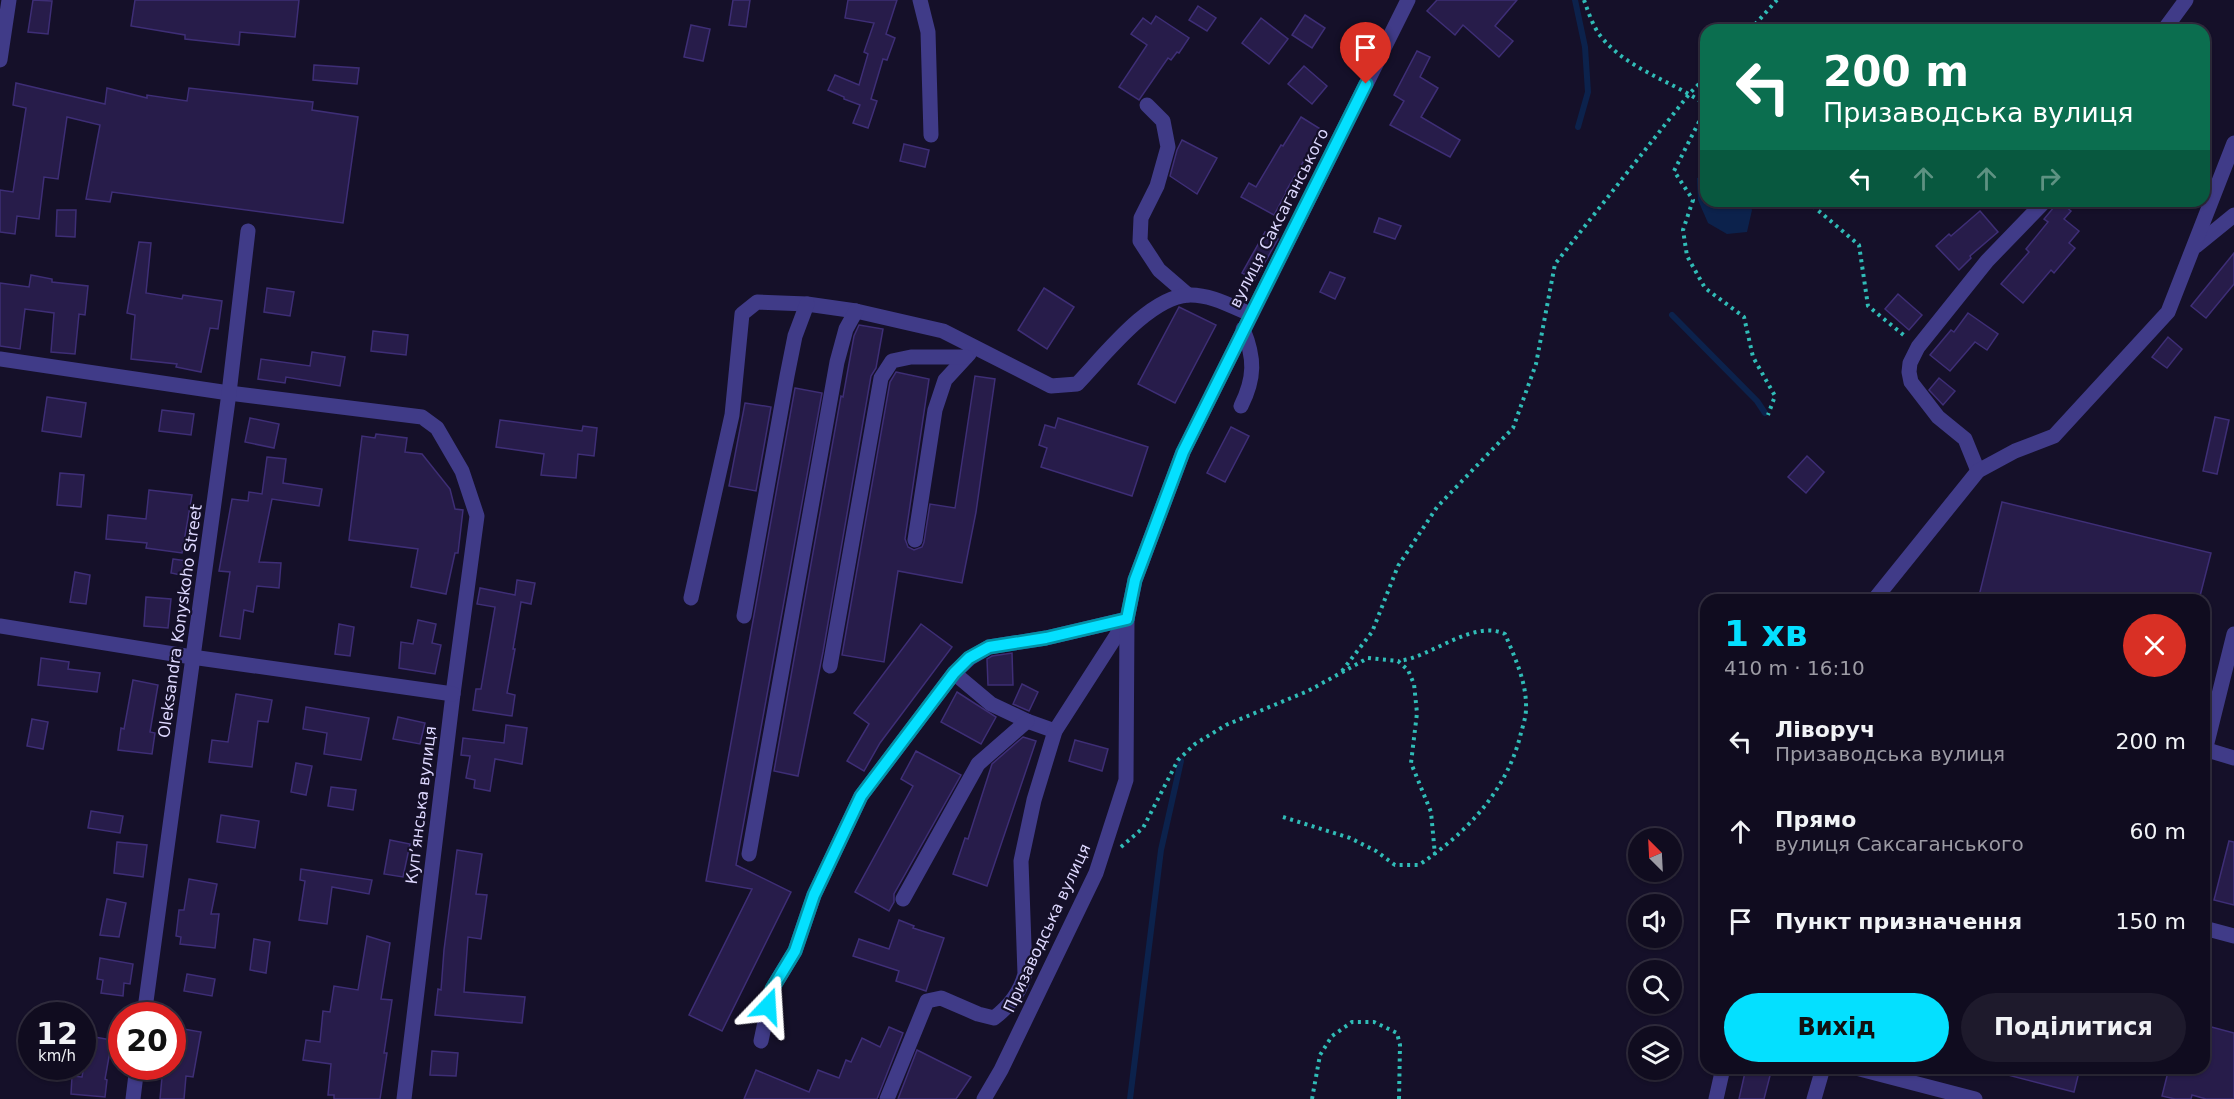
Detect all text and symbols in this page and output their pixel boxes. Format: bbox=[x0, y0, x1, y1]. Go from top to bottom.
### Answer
pin bbox=[1340, 22, 1391, 84]
icon: arrive bbox=[1349, 31, 1382, 64]
text: 200 m bbox=[1823, 47, 1969, 96]
icon: left bbox=[1724, 48, 1802, 126]
text: Призаводська вулиця bbox=[1823, 97, 2134, 128]
street label: вулиця Саксаганського bbox=[1225, 125, 1333, 311]
icon: left bbox=[1844, 162, 1877, 195]
icon: ahead bbox=[1907, 162, 1940, 195]
icon: ahead bbox=[1970, 162, 2003, 195]
icon: right bbox=[2033, 162, 2066, 195]
street label: Oleksandra Konyskoho Street bbox=[154, 503, 206, 739]
text: 1 хв bbox=[1724, 613, 1808, 654]
button: close bbox=[2123, 614, 2186, 677]
text: 410 m · 16:10 bbox=[1724, 656, 1865, 680]
text: Ліворуч bbox=[1775, 717, 1875, 742]
street label: Купʼянська вулиця bbox=[402, 725, 440, 885]
icon: left bbox=[1724, 725, 1757, 758]
text: 200 m bbox=[2116, 729, 2186, 754]
text: Призаводська вулиця bbox=[1775, 742, 2005, 766]
text: Прямо bbox=[1775, 807, 1856, 832]
icon: ahead bbox=[1724, 815, 1757, 848]
text: 60 m bbox=[2130, 819, 2186, 844]
north arrow bbox=[1628, 828, 1682, 882]
map controls bbox=[1628, 828, 1682, 1080]
text: вулиця Саксаганського bbox=[1775, 832, 2024, 856]
street label: Призаводська вулиця bbox=[1000, 841, 1094, 1015]
button: sound bbox=[1628, 894, 1682, 948]
icon: arrive bbox=[1724, 905, 1757, 938]
text: Пункт призначення bbox=[1775, 909, 2022, 934]
text: 150 m bbox=[2116, 909, 2186, 934]
button: search bbox=[1628, 960, 1682, 1014]
position arrow bbox=[736, 974, 800, 1038]
button: Вихід bbox=[1724, 993, 1949, 1062]
button: Поділитися bbox=[1961, 993, 2186, 1062]
speed limit sign: 20 bbox=[108, 1002, 186, 1080]
text: 12 bbox=[36, 1016, 78, 1051]
button: layers bbox=[1628, 1026, 1682, 1080]
text: km/h bbox=[38, 1047, 76, 1065]

